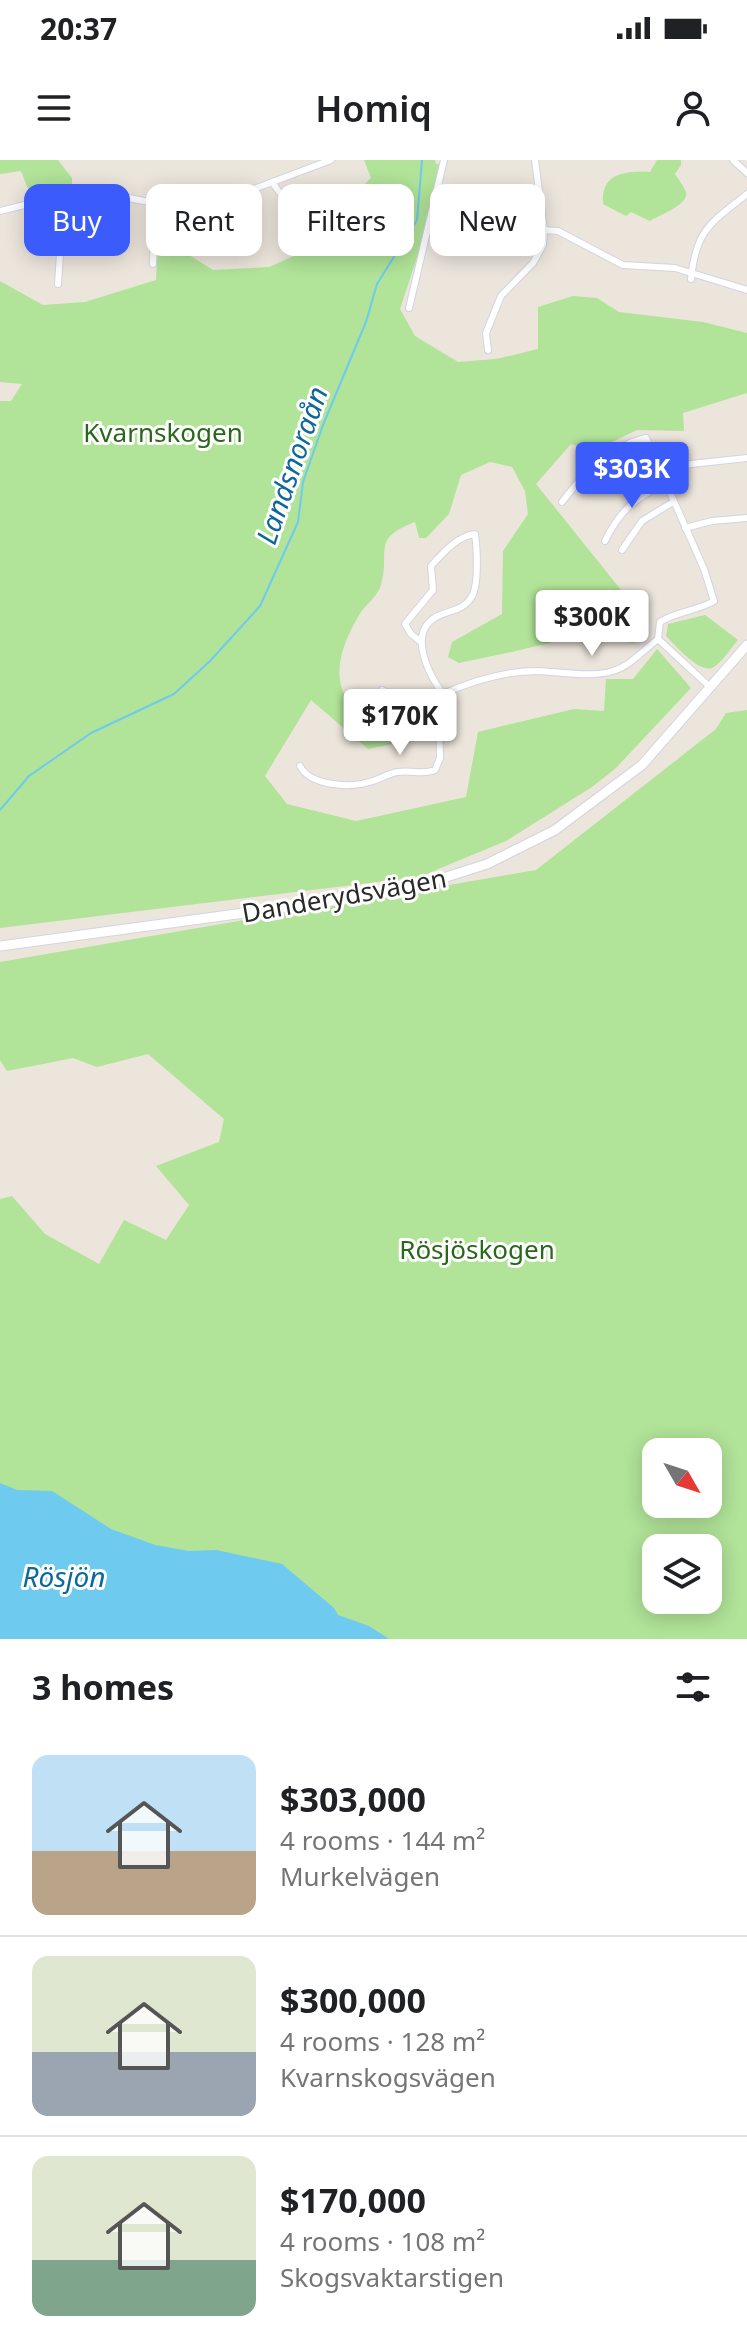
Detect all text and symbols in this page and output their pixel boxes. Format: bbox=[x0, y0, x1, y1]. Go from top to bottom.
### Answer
text: 20:37 bbox=[40, 8, 117, 49]
text: Homiq bbox=[315, 84, 432, 133]
icon: menu bbox=[32, 86, 76, 130]
icon: person bbox=[671, 86, 715, 130]
chip: Buy bbox=[24, 184, 130, 256]
chip: Rent bbox=[146, 184, 262, 256]
chip: Filters bbox=[278, 184, 414, 256]
chip: New bbox=[430, 184, 545, 256]
water label: Landsnoraån bbox=[246, 381, 336, 549]
park label: Kvarnskogen bbox=[83, 414, 243, 450]
pin: $303K bbox=[576, 442, 688, 510]
text: $303K bbox=[594, 450, 670, 486]
pin: $300K bbox=[536, 590, 648, 658]
text: $300K bbox=[554, 598, 630, 634]
pin: $170K bbox=[344, 689, 456, 757]
text: $170K bbox=[362, 697, 438, 733]
street label: Danderydsvägen bbox=[239, 859, 449, 931]
park label: Rösjöskogen bbox=[399, 1231, 555, 1267]
north arrow bbox=[642, 1438, 722, 1518]
map controls bbox=[642, 1438, 722, 1614]
button: layers bbox=[642, 1534, 722, 1614]
water label: Rösjön bbox=[22, 1557, 106, 1595]
text: 3 homes bbox=[32, 1664, 174, 1710]
icon: filters bbox=[671, 1665, 715, 1709]
text: $303,000 bbox=[280, 1776, 426, 1822]
icon: home bbox=[96, 1787, 192, 1883]
text: 4 rooms · 144 m² bbox=[280, 1822, 485, 1858]
text: Murkelvägen bbox=[280, 1858, 440, 1894]
text: $300,000 bbox=[280, 1977, 426, 2023]
icon: home bbox=[96, 1988, 192, 2084]
text: 4 rooms · 128 m² bbox=[280, 2023, 485, 2059]
text: Kvarnskogsvägen bbox=[280, 2059, 496, 2095]
text: $170,000 bbox=[280, 2177, 426, 2223]
icon: home bbox=[96, 2188, 192, 2284]
text: 4 rooms · 108 m² bbox=[280, 2223, 485, 2259]
text: Skogsvaktarstigen bbox=[280, 2259, 504, 2295]

